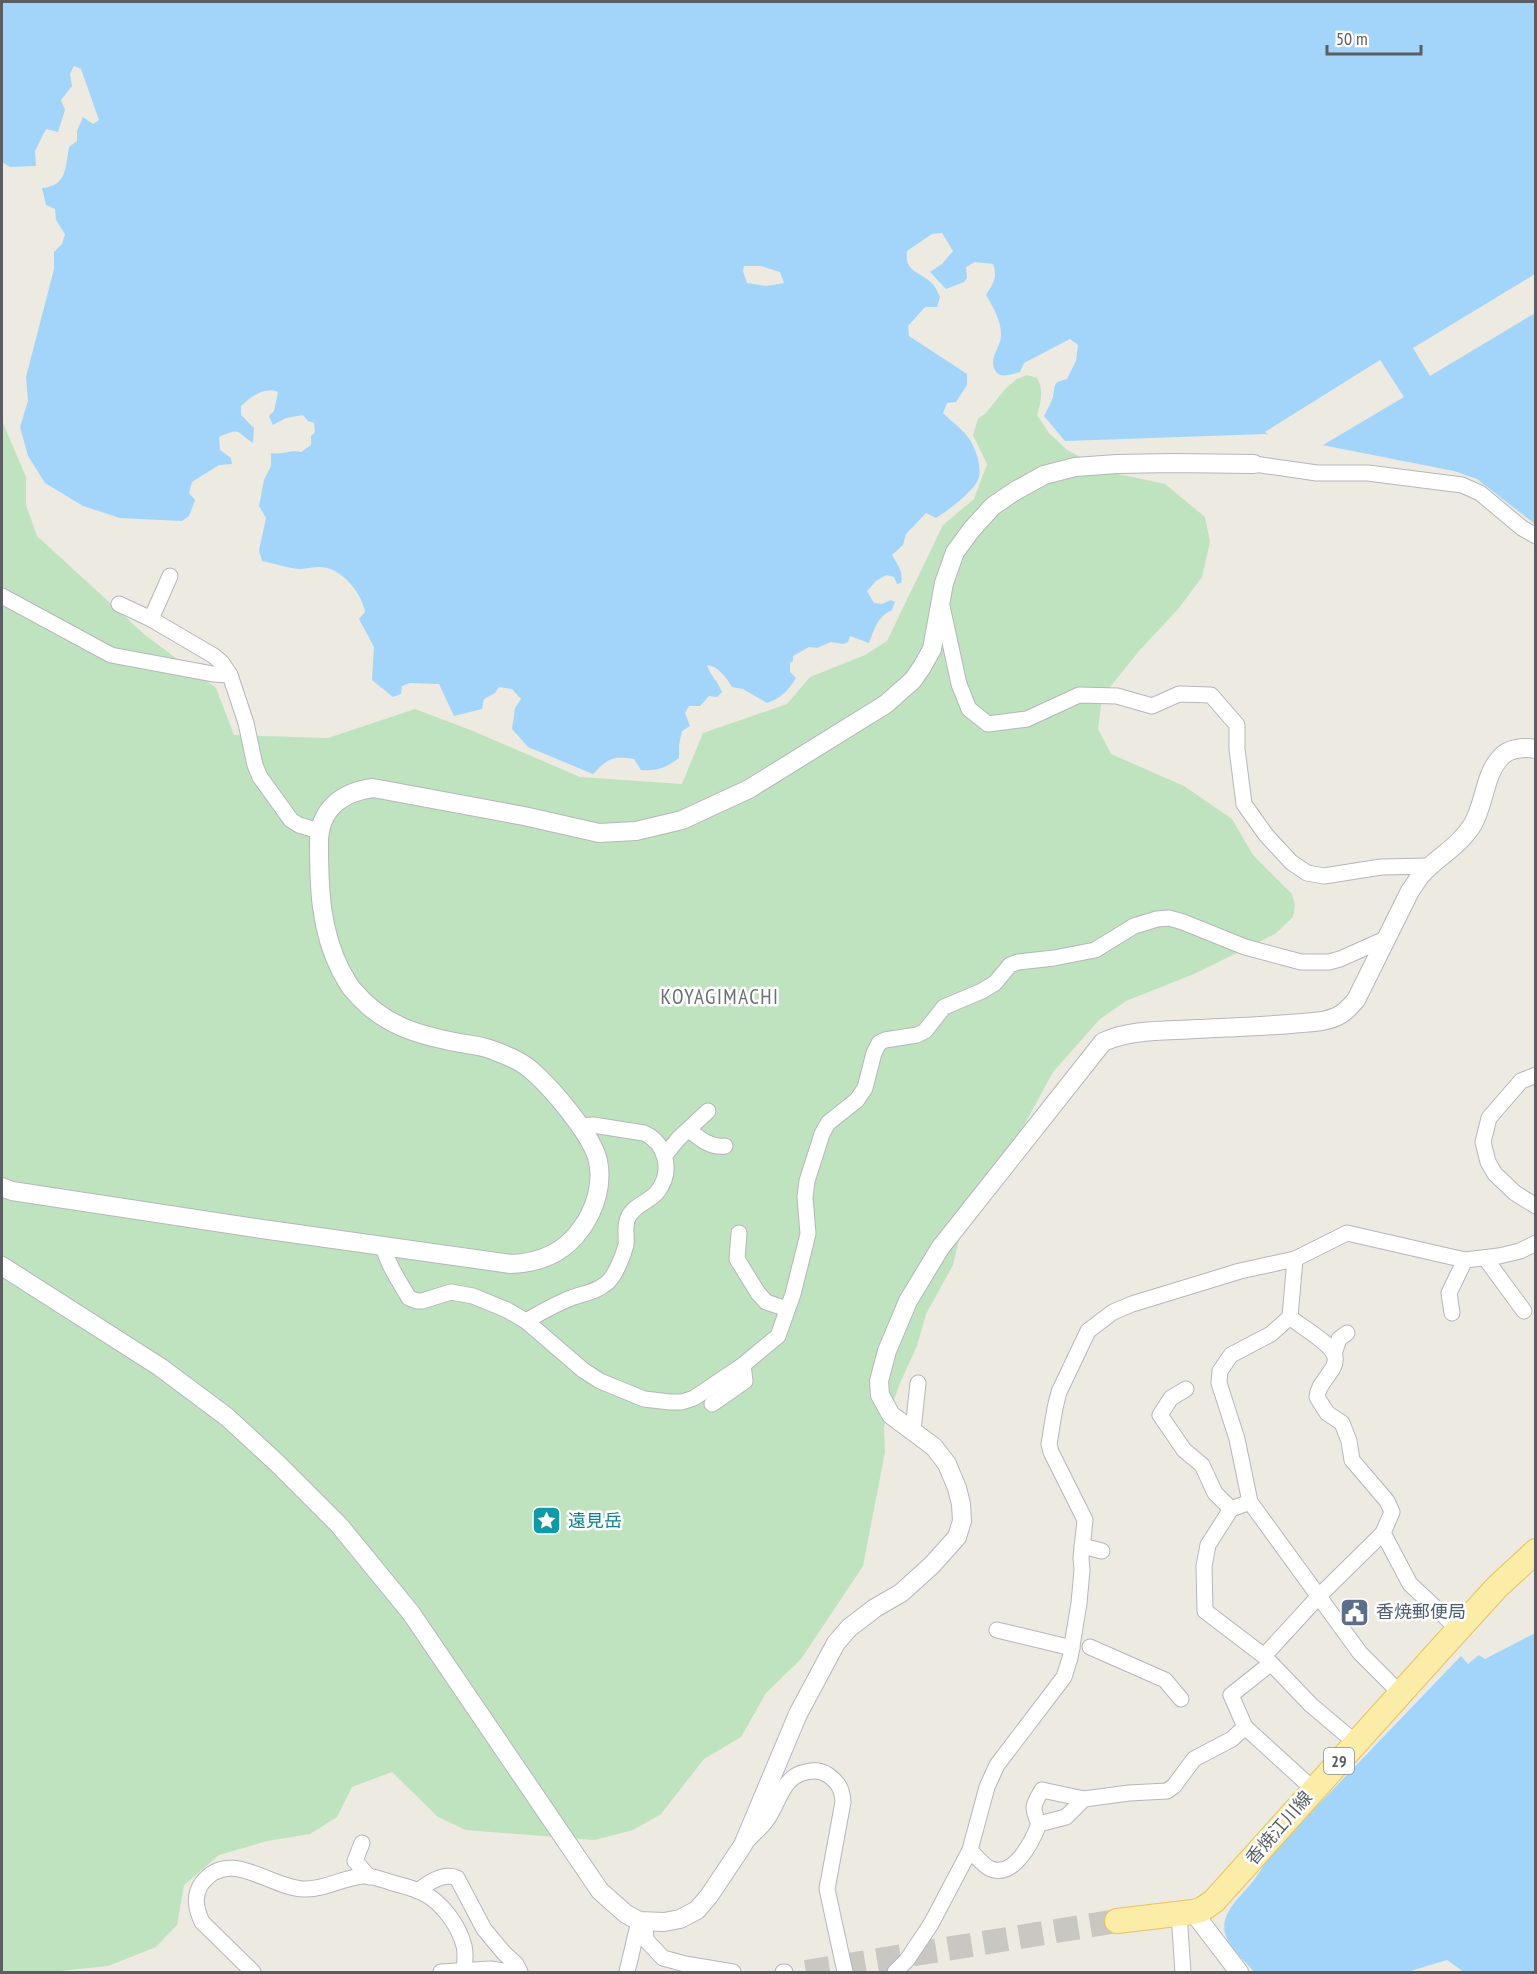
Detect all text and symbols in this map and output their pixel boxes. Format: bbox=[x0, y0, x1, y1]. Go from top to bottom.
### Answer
scale bar bbox=[1327, 18, 1422, 56]
text: 50 m bbox=[1336, 27, 1368, 50]
district label: KOYAGIMACHI bbox=[661, 983, 779, 1010]
place icon: 遠見岳 bbox=[531, 1505, 563, 1537]
place label: 遠見岳 bbox=[568, 1509, 622, 1532]
public building icon: 香焼郵便局 bbox=[1339, 1596, 1371, 1628]
place label: 香焼郵便局 bbox=[1376, 1600, 1466, 1623]
road number: 29 bbox=[1324, 1748, 1354, 1774]
street label: 香焼江川線 bbox=[1240, 1786, 1317, 1869]

